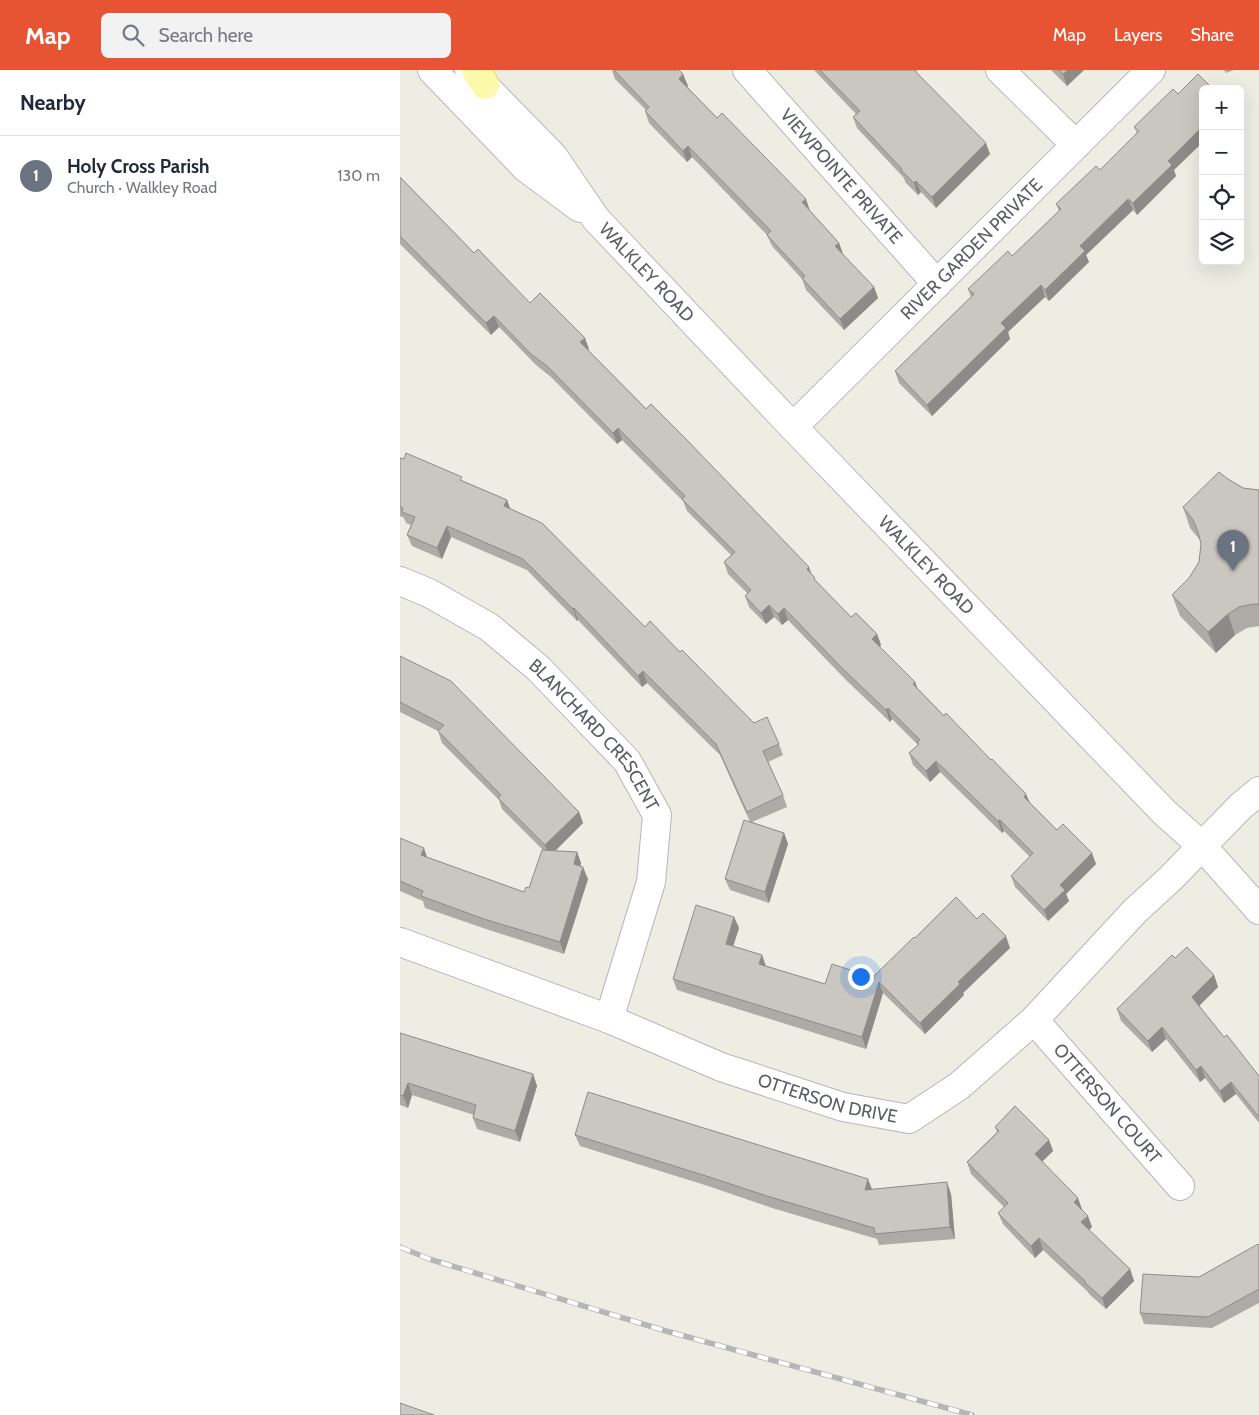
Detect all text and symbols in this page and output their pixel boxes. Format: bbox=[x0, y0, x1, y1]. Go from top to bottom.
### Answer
search box bbox=[101, 13, 451, 58]
text: Map bbox=[25, 21, 71, 50]
icon: search bbox=[119, 21, 147, 49]
text: Search here bbox=[159, 24, 253, 47]
text: Map bbox=[1053, 24, 1086, 46]
text: Layers bbox=[1114, 24, 1163, 46]
text: Share bbox=[1191, 24, 1234, 46]
map controls bbox=[1199, 85, 1244, 265]
button: + bbox=[1199, 85, 1244, 130]
text: Nearby bbox=[20, 90, 86, 115]
street label: VIEWPOINTE PRIVATE bbox=[776, 104, 907, 248]
button: − bbox=[1199, 130, 1244, 175]
text: Holy Cross Parish bbox=[67, 155, 210, 178]
text: 1 bbox=[33, 166, 39, 185]
text: 130 m bbox=[337, 166, 380, 185]
street label: RIVER GARDEN PRIVATE bbox=[896, 174, 1047, 324]
button: locate bbox=[1199, 175, 1244, 220]
text: Church · Walkley Road bbox=[67, 178, 217, 197]
street label: WALKLEY ROAD bbox=[594, 218, 699, 327]
button: layers bbox=[1199, 220, 1244, 265]
street label: WALKLEY ROAD bbox=[874, 511, 979, 619]
pin: 1 bbox=[1217, 530, 1249, 571]
street label: BLANCHARD CRESCENT bbox=[525, 654, 664, 815]
your location bbox=[848, 964, 874, 990]
street label: OTTERSON COURT bbox=[1049, 1039, 1166, 1168]
street label: OTTERSON DRIVE bbox=[755, 1069, 899, 1128]

